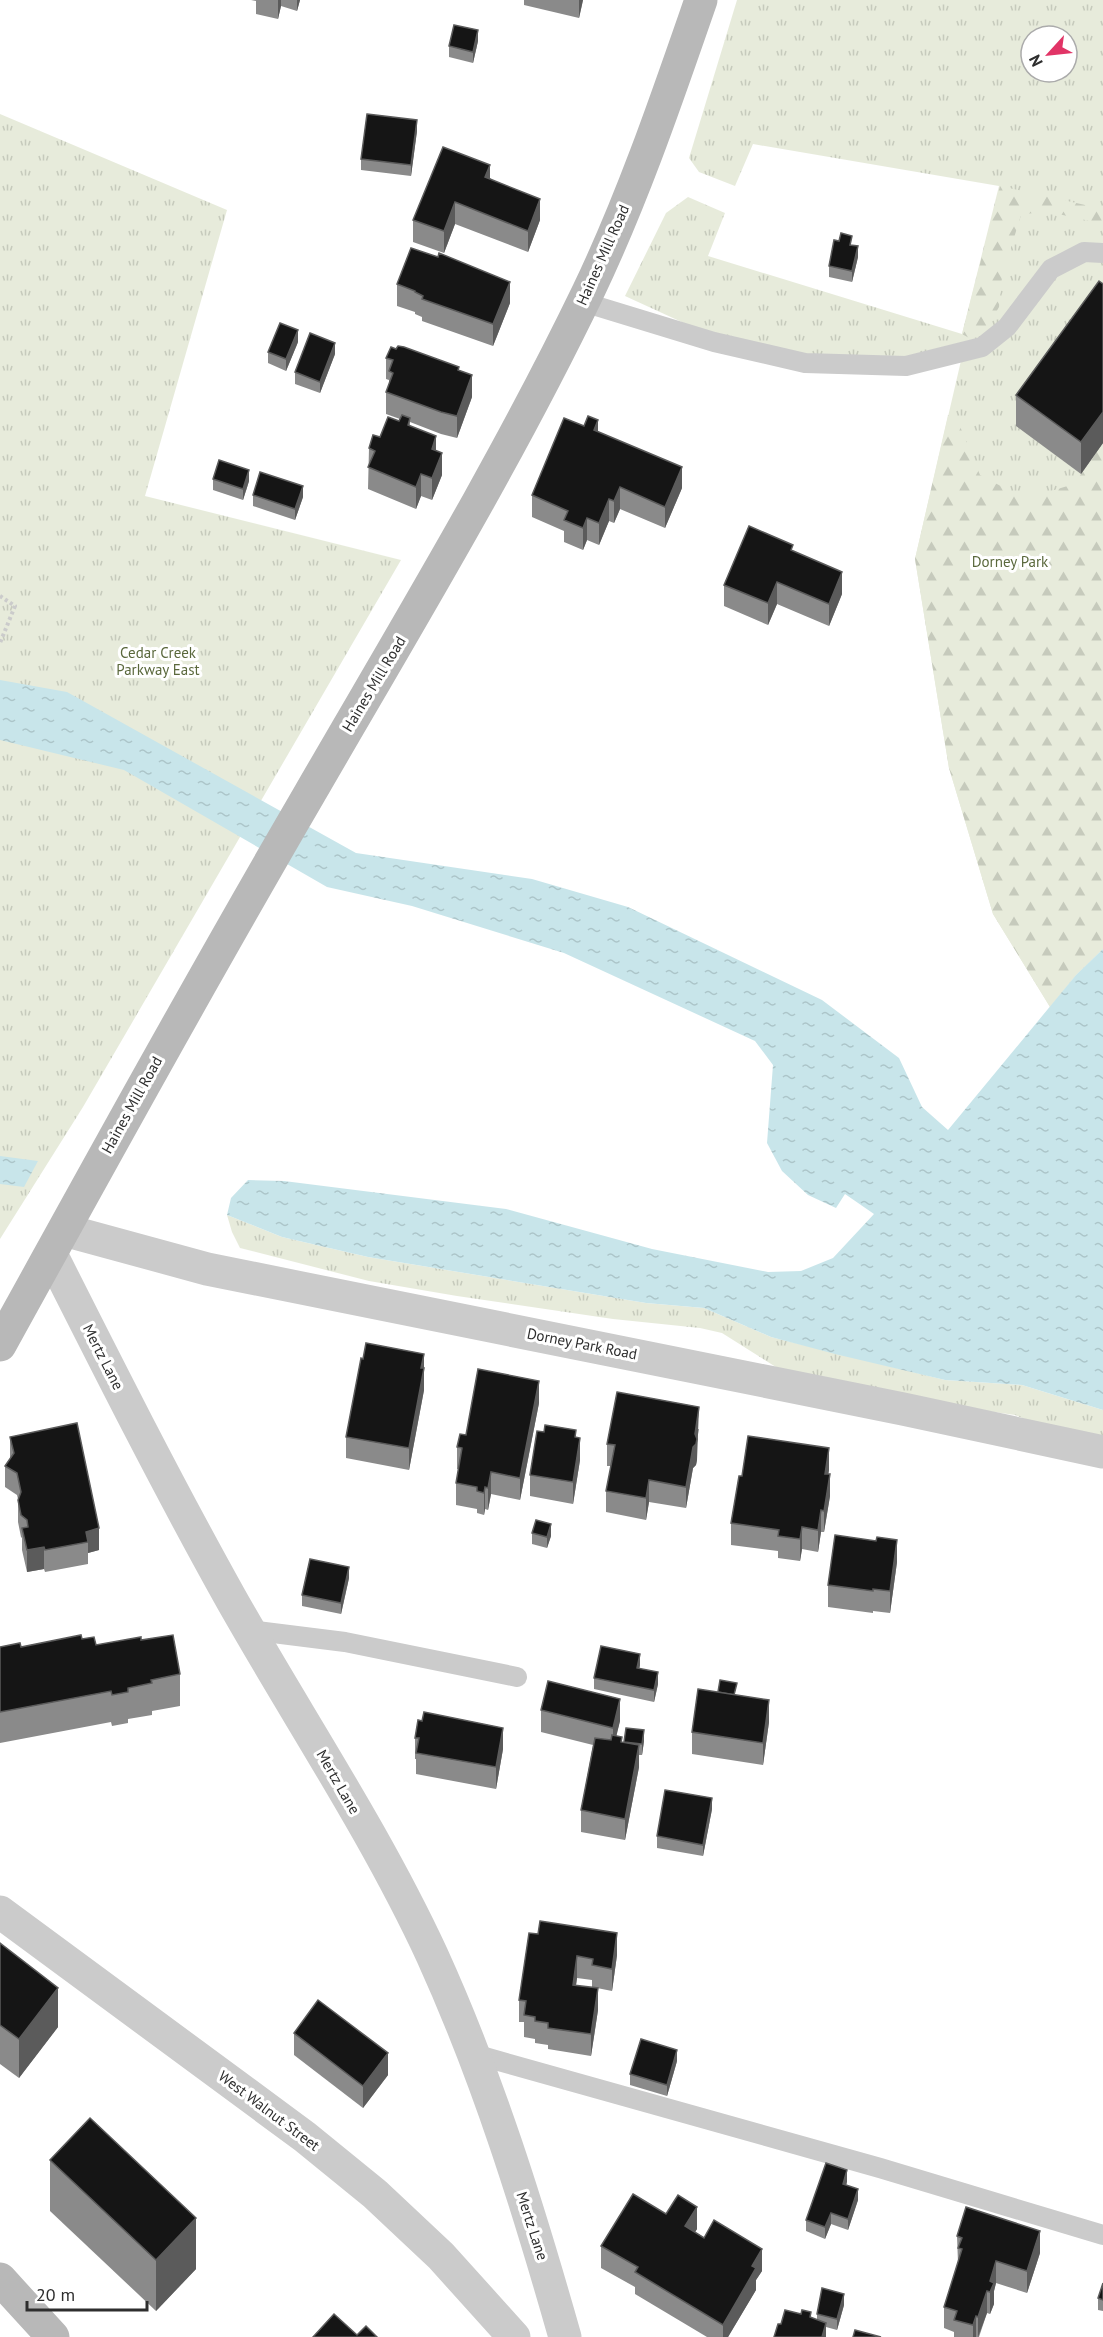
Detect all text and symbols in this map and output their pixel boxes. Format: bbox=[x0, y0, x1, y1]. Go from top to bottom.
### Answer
north arrow bbox=[1019, 24, 1079, 84]
text: N bbox=[1024, 52, 1047, 70]
street label: Haines Mill Road bbox=[572, 202, 633, 308]
park label: Dorney Park bbox=[972, 552, 1049, 571]
street label: Haines Mill Road bbox=[338, 633, 410, 735]
park label: Cedar Creek Parkway East bbox=[116, 643, 200, 679]
street label: Haines Mill Road bbox=[97, 1053, 166, 1157]
street label: Mertz Lane bbox=[79, 1321, 128, 1393]
street label: Dorney Park Road bbox=[525, 1324, 639, 1364]
street label: Mertz Lane bbox=[312, 1746, 364, 1817]
street label: West Walnut Street bbox=[215, 2066, 324, 2155]
street label: Mertz Lane bbox=[512, 2189, 552, 2263]
scale bar bbox=[27, 2274, 147, 2312]
text: 20 m bbox=[36, 2283, 75, 2306]

